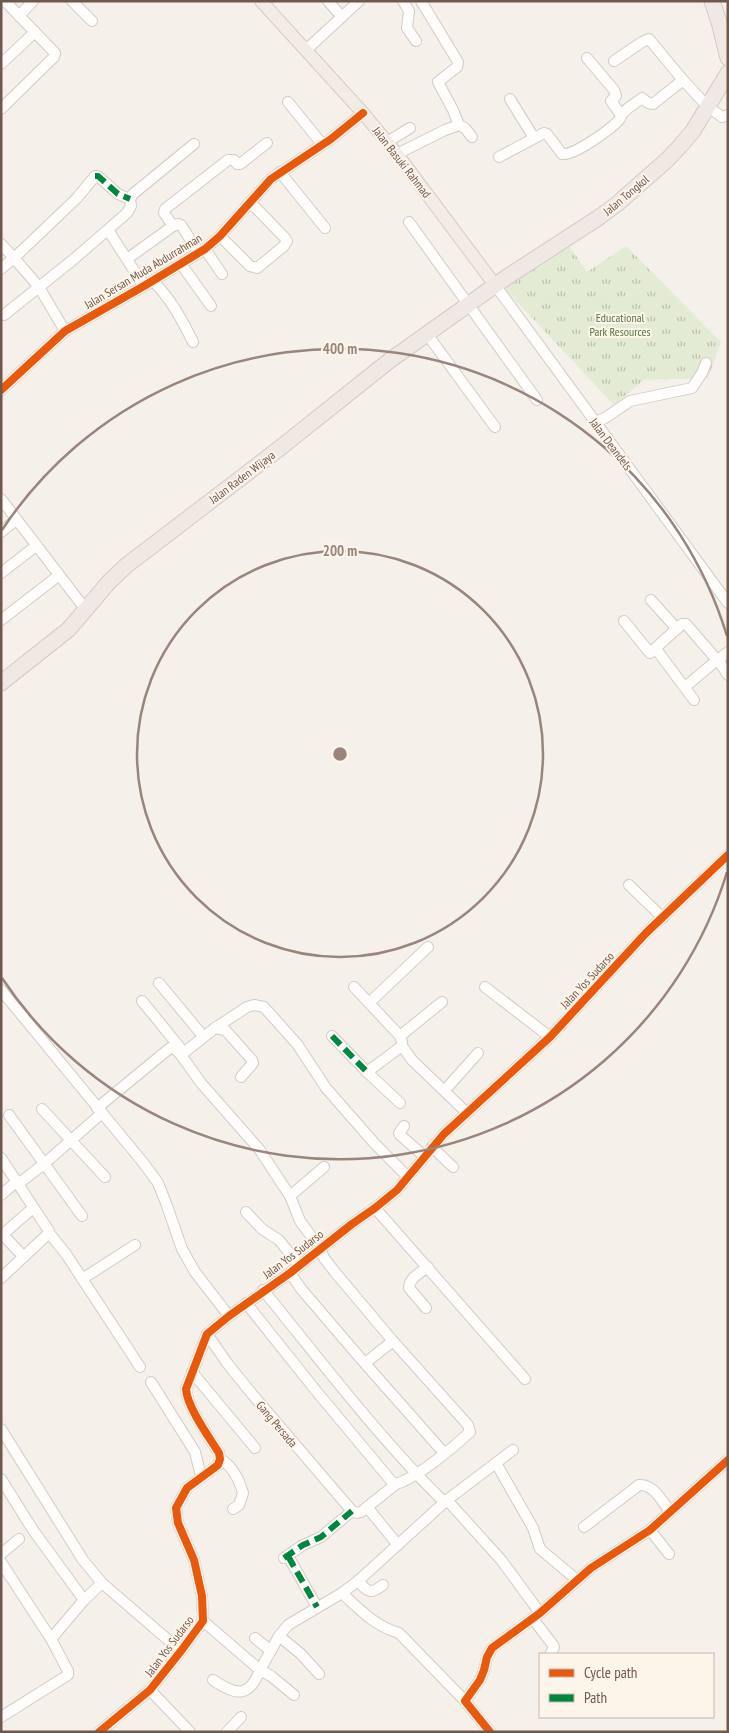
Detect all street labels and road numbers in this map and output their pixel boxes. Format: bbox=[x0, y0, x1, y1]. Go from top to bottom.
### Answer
street label: Jalan Basuki Rahmad bbox=[369, 123, 434, 201]
street label: Jalan Tongkol bbox=[599, 171, 652, 219]
street label: Jalan Sersan Muda Abdurrahman bbox=[81, 230, 204, 312]
street label: Jalan Deandels bbox=[586, 414, 635, 473]
street label: Jalan Raden Wijaya bbox=[205, 447, 278, 507]
street label: Jalan Yos Sudarso bbox=[556, 949, 617, 1012]
street label: Jalan Yos Sudarso bbox=[259, 1226, 326, 1282]
street label: Gang Persada bbox=[253, 1398, 301, 1450]
street label: Jalan Yos Sudarso bbox=[141, 1613, 197, 1680]

